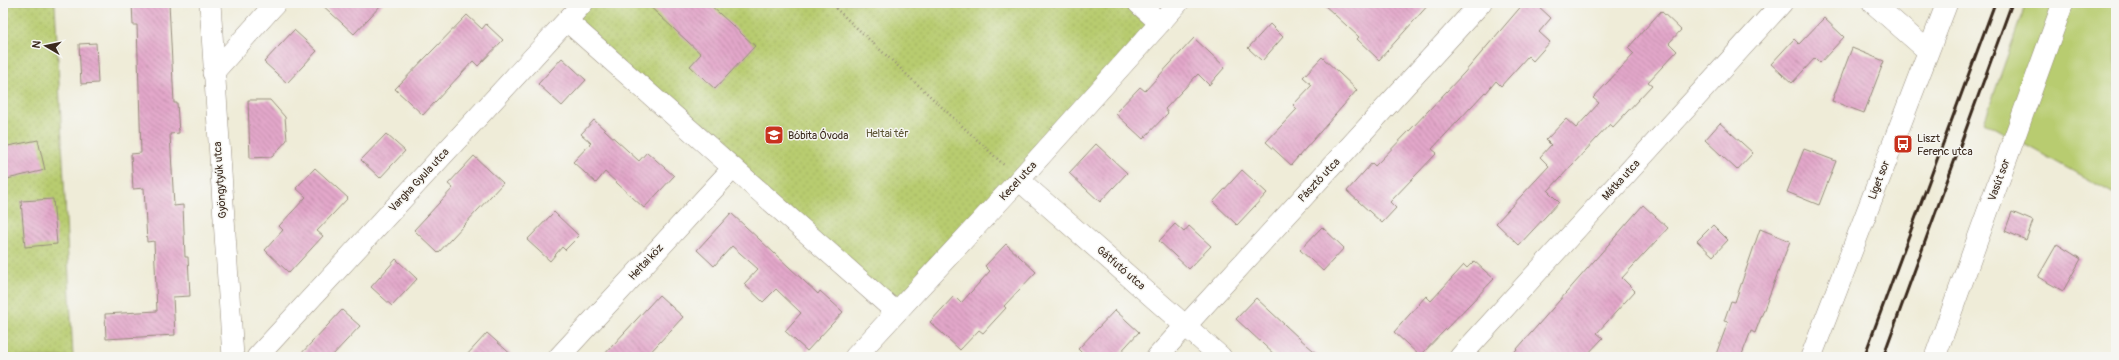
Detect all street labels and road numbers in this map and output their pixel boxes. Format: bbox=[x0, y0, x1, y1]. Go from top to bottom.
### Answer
street label: Gyöngytyúk utca bbox=[211, 141, 229, 219]
street label: Vargha Gyula utca bbox=[386, 145, 452, 215]
street label: Pásztó utca bbox=[1295, 155, 1343, 205]
street label: Mátka utca bbox=[1599, 157, 1643, 203]
street label: Vasút sor bbox=[1985, 157, 2013, 203]
street label: Kecel utca bbox=[997, 159, 1039, 203]
street label: Liget sor bbox=[1866, 159, 1892, 201]
street label: Heltai köz bbox=[626, 241, 666, 283]
street label: Gátfutó utca bbox=[1094, 243, 1148, 293]

